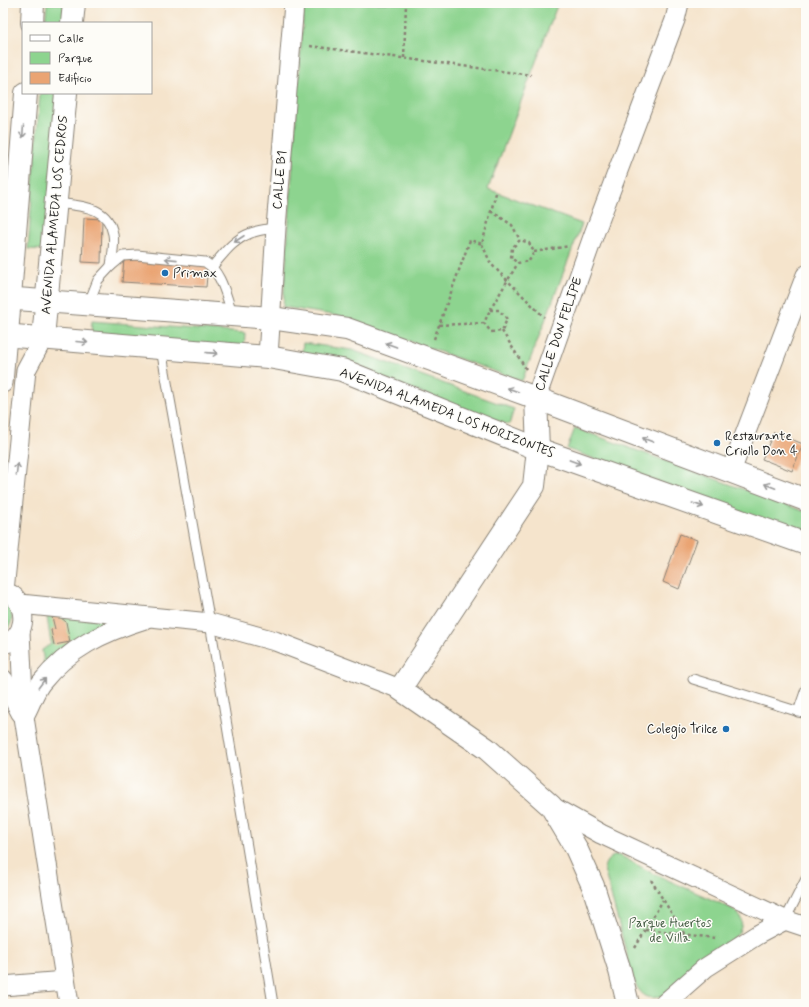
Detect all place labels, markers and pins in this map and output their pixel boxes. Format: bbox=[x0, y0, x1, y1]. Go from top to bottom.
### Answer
place label: Primax bbox=[173, 265, 218, 282]
marker: Primax bbox=[160, 268, 170, 278]
place label: Restaurante Criollo Don 4 bbox=[725, 428, 798, 460]
marker: Restaurante Criollo Don 4 bbox=[712, 438, 722, 448]
place label: Colegio Trilce bbox=[647, 721, 718, 739]
marker: Colegio Trilce bbox=[721, 724, 731, 734]

